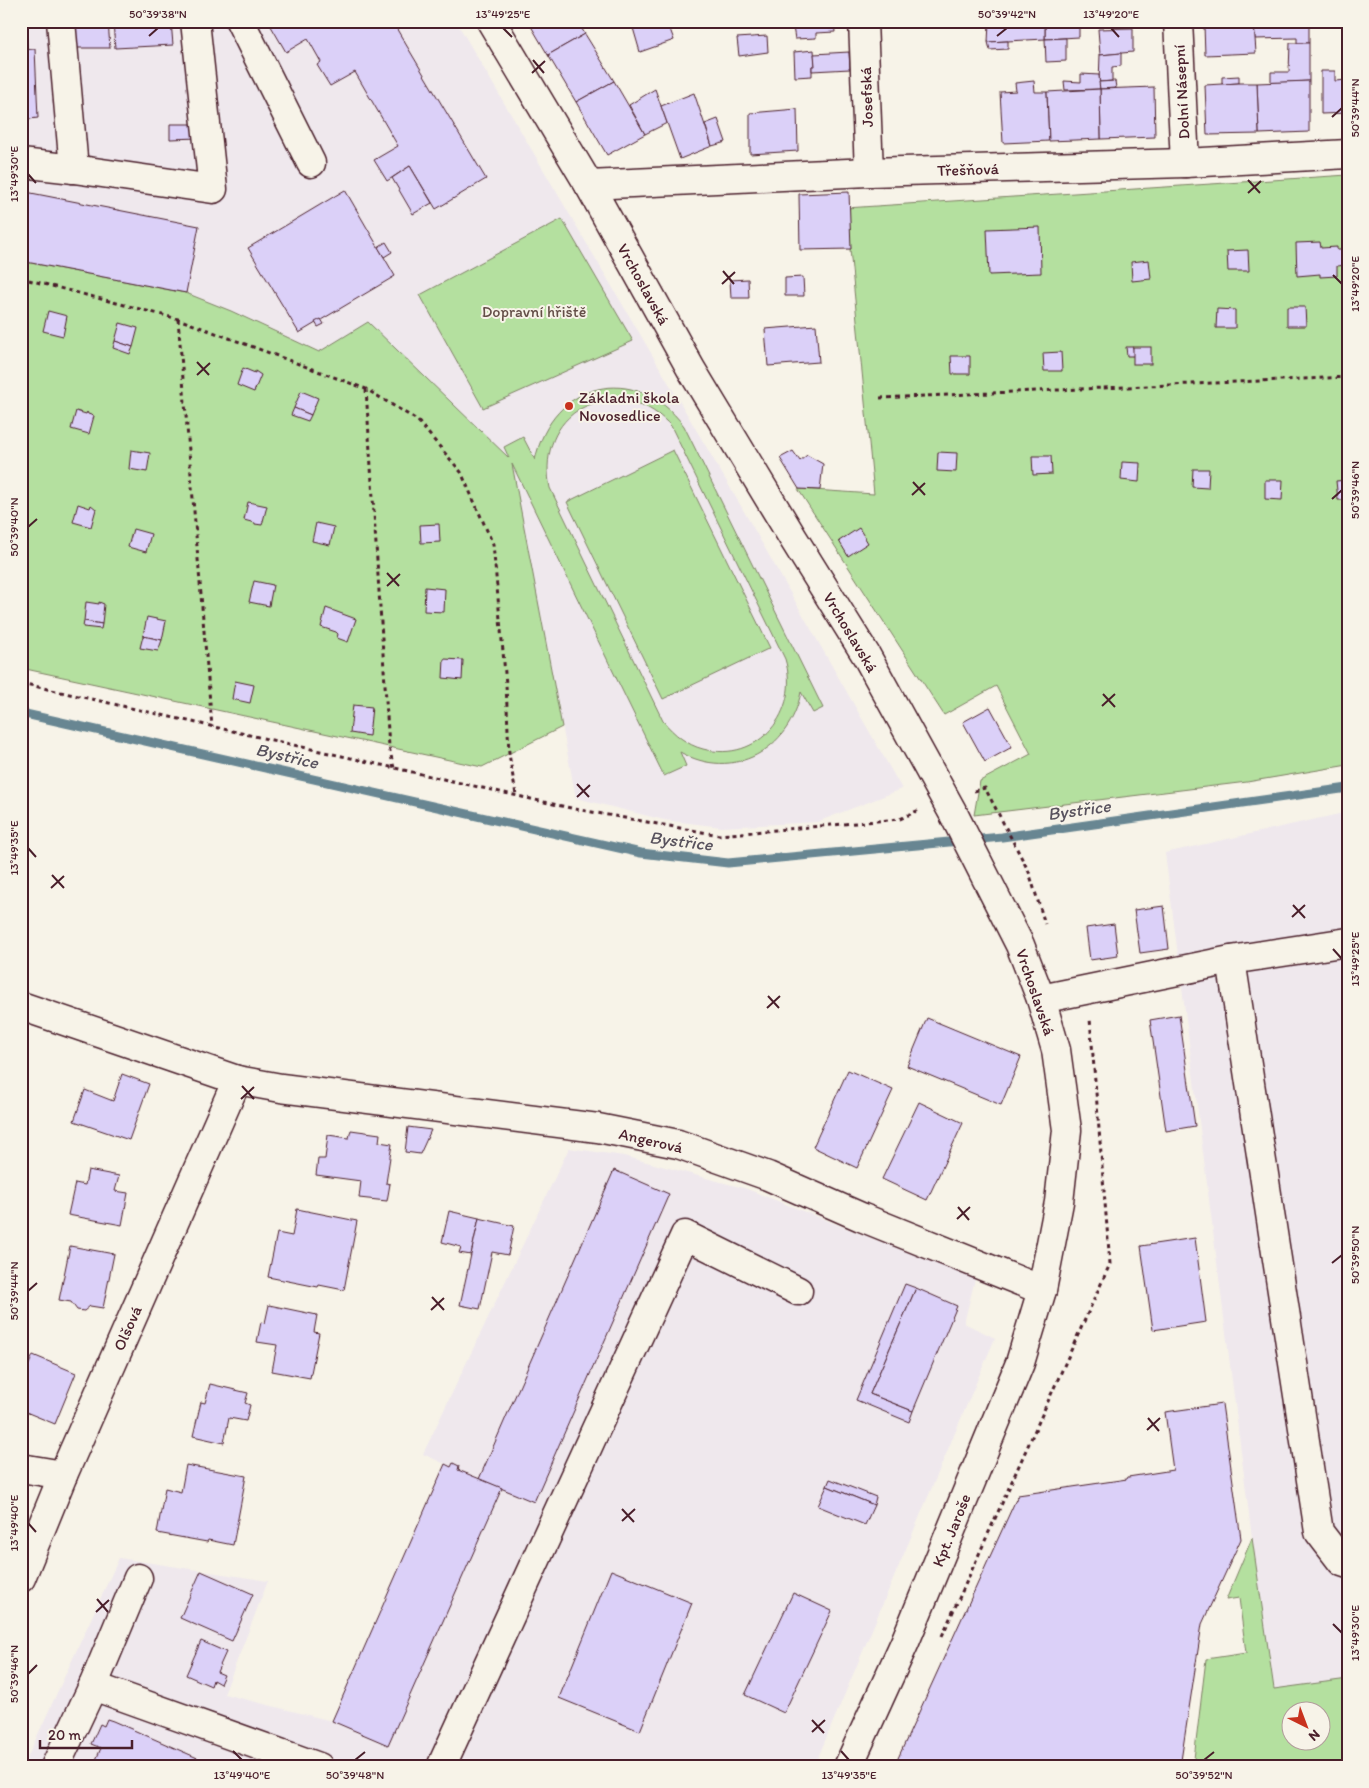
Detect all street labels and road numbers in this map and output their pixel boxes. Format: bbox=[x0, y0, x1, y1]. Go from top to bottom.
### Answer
street label: Dolní Násepní bbox=[1170, 44, 1193, 140]
street label: Josefská bbox=[856, 66, 877, 127]
street label: Třešňová bbox=[937, 159, 1000, 180]
street label: Vrchoslavská bbox=[613, 240, 674, 329]
street label: Vrchoslavská bbox=[819, 589, 882, 676]
street label: Vrchoslavská bbox=[1012, 946, 1059, 1039]
street label: Angerová bbox=[617, 1124, 685, 1157]
street label: Olšová bbox=[109, 1302, 146, 1354]
street label: Kpt. Jaroše bbox=[928, 1491, 975, 1569]

